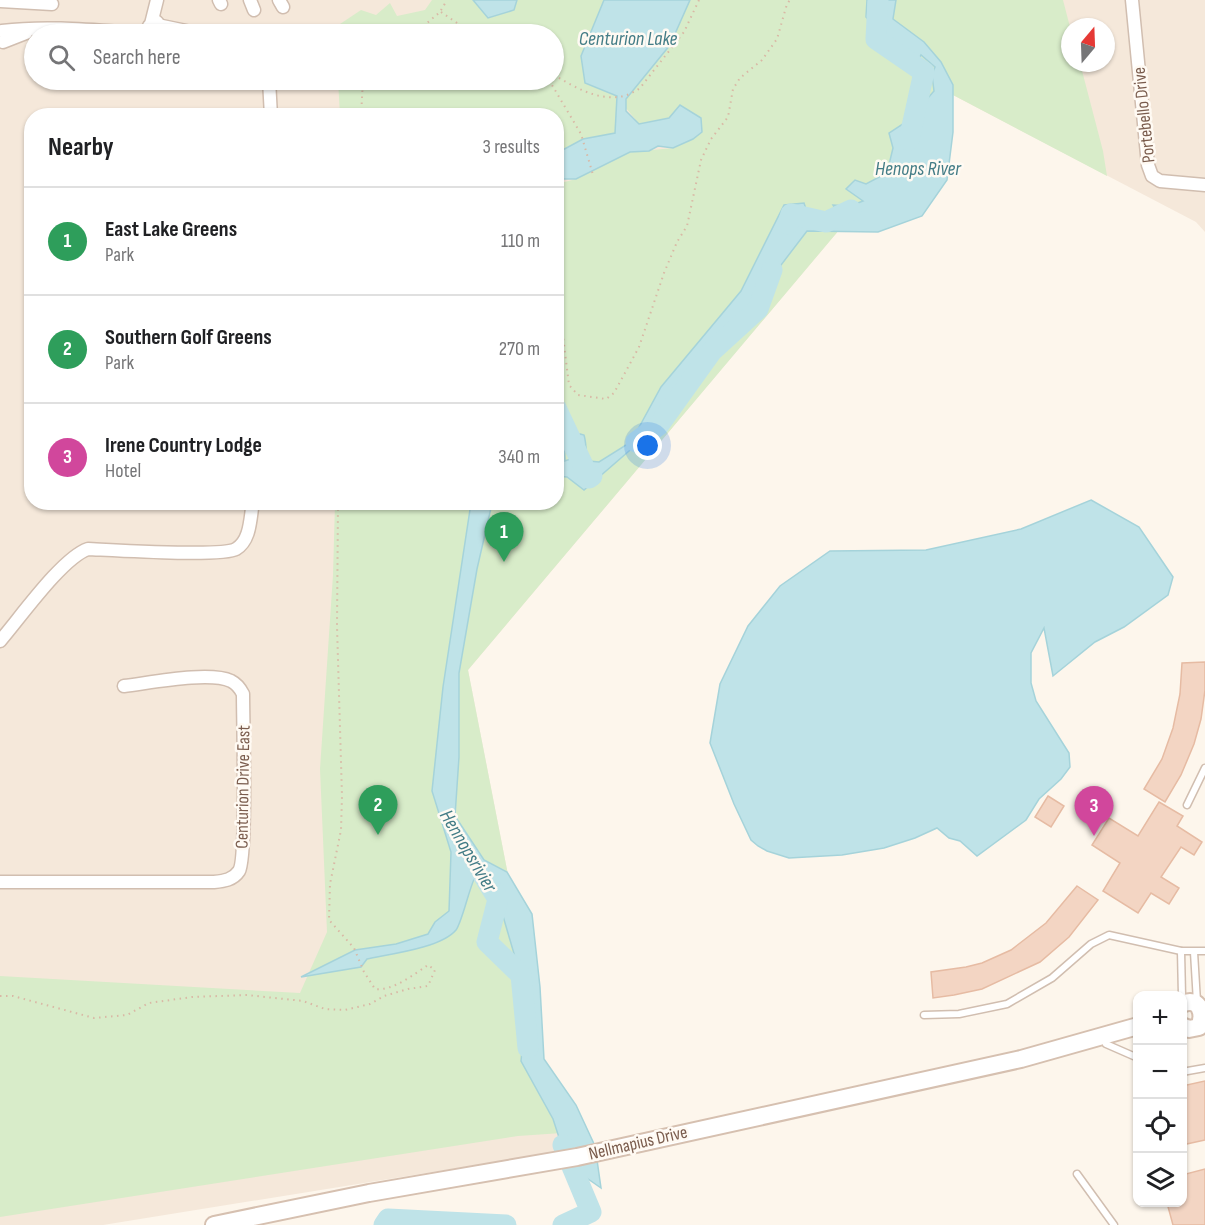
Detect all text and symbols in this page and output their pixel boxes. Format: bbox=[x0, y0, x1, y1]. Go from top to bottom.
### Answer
north arrow bbox=[1061, 18, 1115, 72]
search box bbox=[24, 24, 564, 90]
water label: Centurion Lake bbox=[579, 27, 678, 51]
icon: search bbox=[45, 41, 78, 74]
text: Search here bbox=[93, 44, 180, 71]
street label: Portebello Drive bbox=[1129, 66, 1159, 164]
text: Nearby bbox=[48, 132, 114, 163]
text: 3 results bbox=[483, 135, 540, 159]
water label: Henops River bbox=[875, 157, 962, 181]
text: East Lake Greens bbox=[105, 216, 237, 243]
text: 1 bbox=[64, 229, 71, 253]
text: 110 m bbox=[501, 229, 540, 253]
text: Park bbox=[105, 243, 134, 267]
text: Southern Golf Greens bbox=[105, 324, 272, 351]
text: 2 bbox=[63, 337, 72, 361]
text: 270 m bbox=[499, 337, 540, 361]
text: Park bbox=[105, 351, 134, 375]
your location bbox=[633, 431, 662, 460]
text: Irene Country Lodge bbox=[105, 432, 262, 459]
text: 3 bbox=[63, 445, 72, 469]
text: 340 m bbox=[498, 445, 540, 469]
text: Hotel bbox=[105, 459, 141, 483]
pin: 1 bbox=[484, 512, 524, 562]
street label: Centurion Drive East bbox=[231, 725, 255, 849]
pin: 2 bbox=[358, 786, 398, 835]
pin: 3 bbox=[1074, 786, 1114, 836]
water label: Hennopsrivier bbox=[434, 806, 503, 898]
map controls bbox=[1133, 991, 1187, 1207]
button: + bbox=[1133, 991, 1187, 1045]
button: − bbox=[1133, 1045, 1187, 1099]
button: locate bbox=[1133, 1099, 1187, 1153]
street label: Nellmapius Drive bbox=[587, 1121, 689, 1165]
button: layers bbox=[1133, 1153, 1187, 1207]

